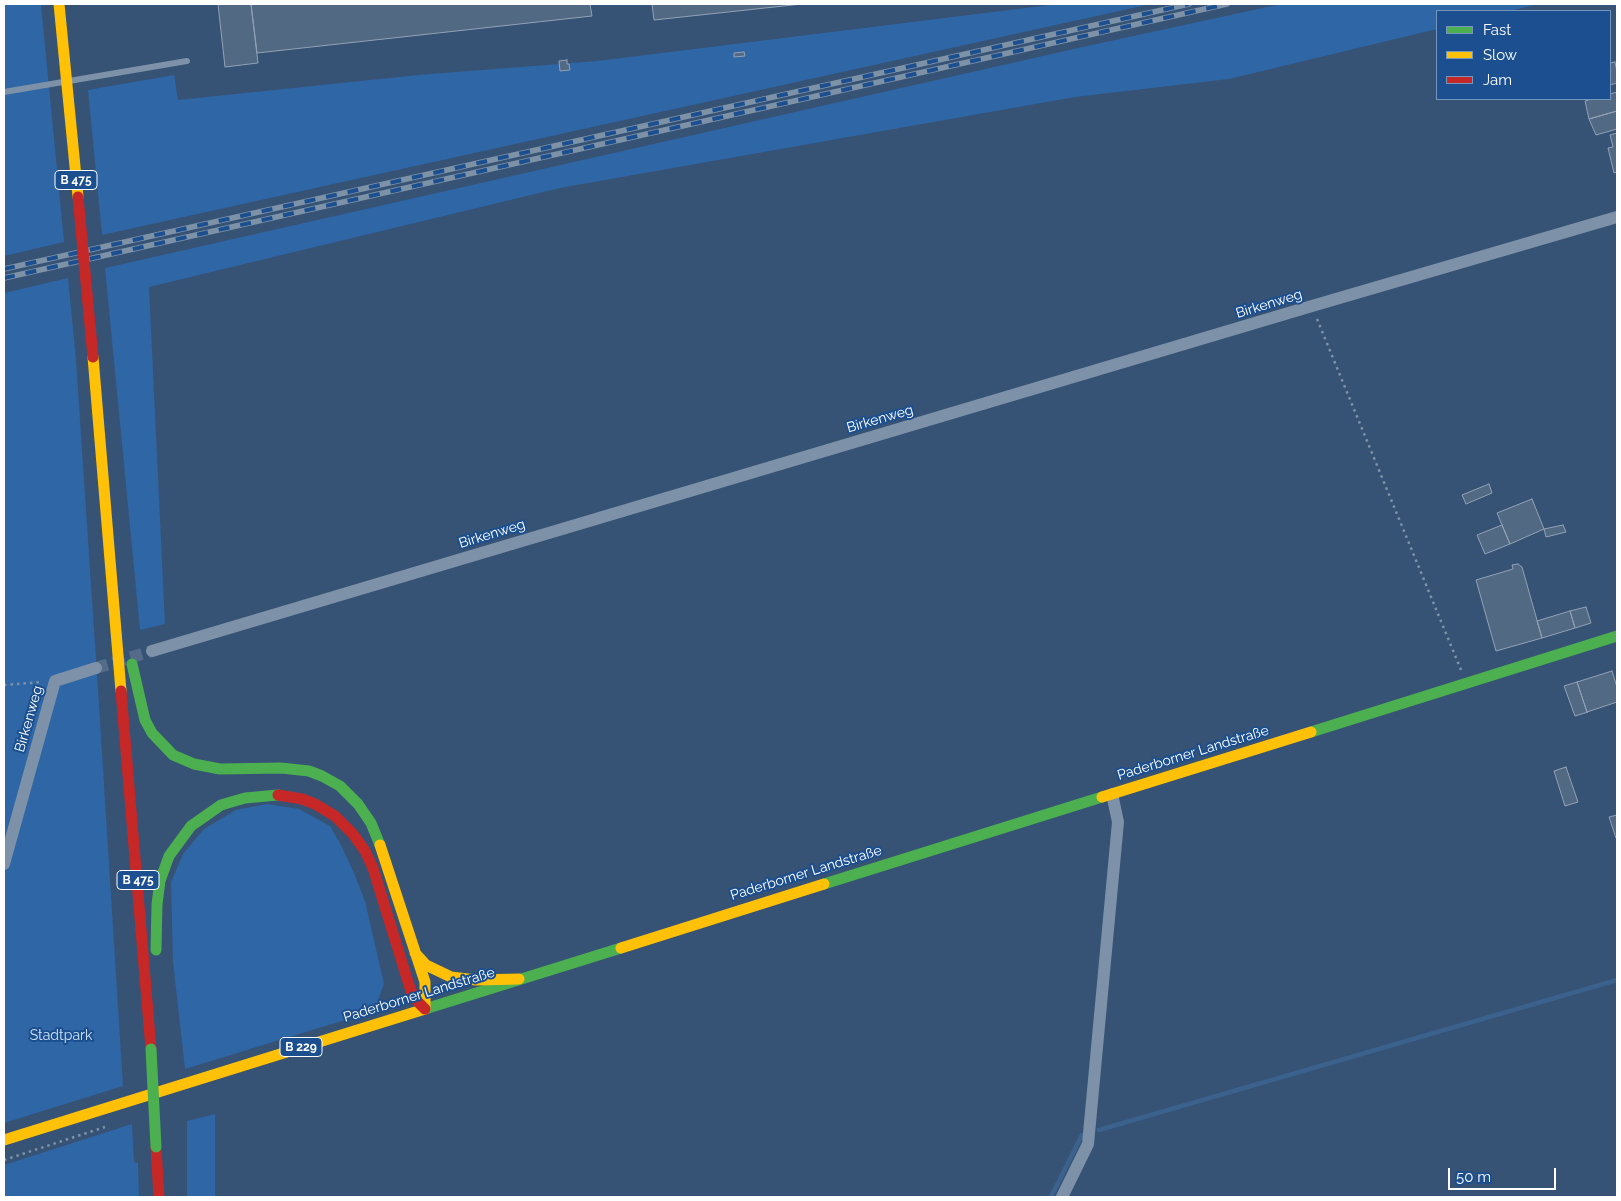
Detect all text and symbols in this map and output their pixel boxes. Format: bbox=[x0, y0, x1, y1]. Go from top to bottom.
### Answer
legend bbox=[1436, 10, 1611, 100]
text: Fast bbox=[1483, 21, 1511, 39]
text: Slow bbox=[1483, 46, 1517, 64]
text: Jam bbox=[1483, 71, 1512, 89]
road number: B 475 bbox=[55, 170, 97, 190]
street label: Birkenweg bbox=[1234, 286, 1304, 322]
street label: Birkenweg bbox=[845, 401, 915, 437]
street label: Birkenweg bbox=[457, 516, 527, 552]
street label: Birkenweg bbox=[11, 684, 47, 754]
street label: Paderborner Landstraße bbox=[1115, 722, 1271, 784]
street label: Paderborner Landstraße bbox=[728, 842, 884, 904]
road number: B 475 bbox=[117, 870, 159, 890]
street label: Paderborner Landstraße bbox=[341, 964, 497, 1026]
park label: Stadtpark bbox=[30, 1028, 92, 1044]
road number: B 229 bbox=[280, 1038, 322, 1056]
scale bar bbox=[1451, 1158, 1558, 1190]
text: 50 m bbox=[1456, 1168, 1491, 1186]

